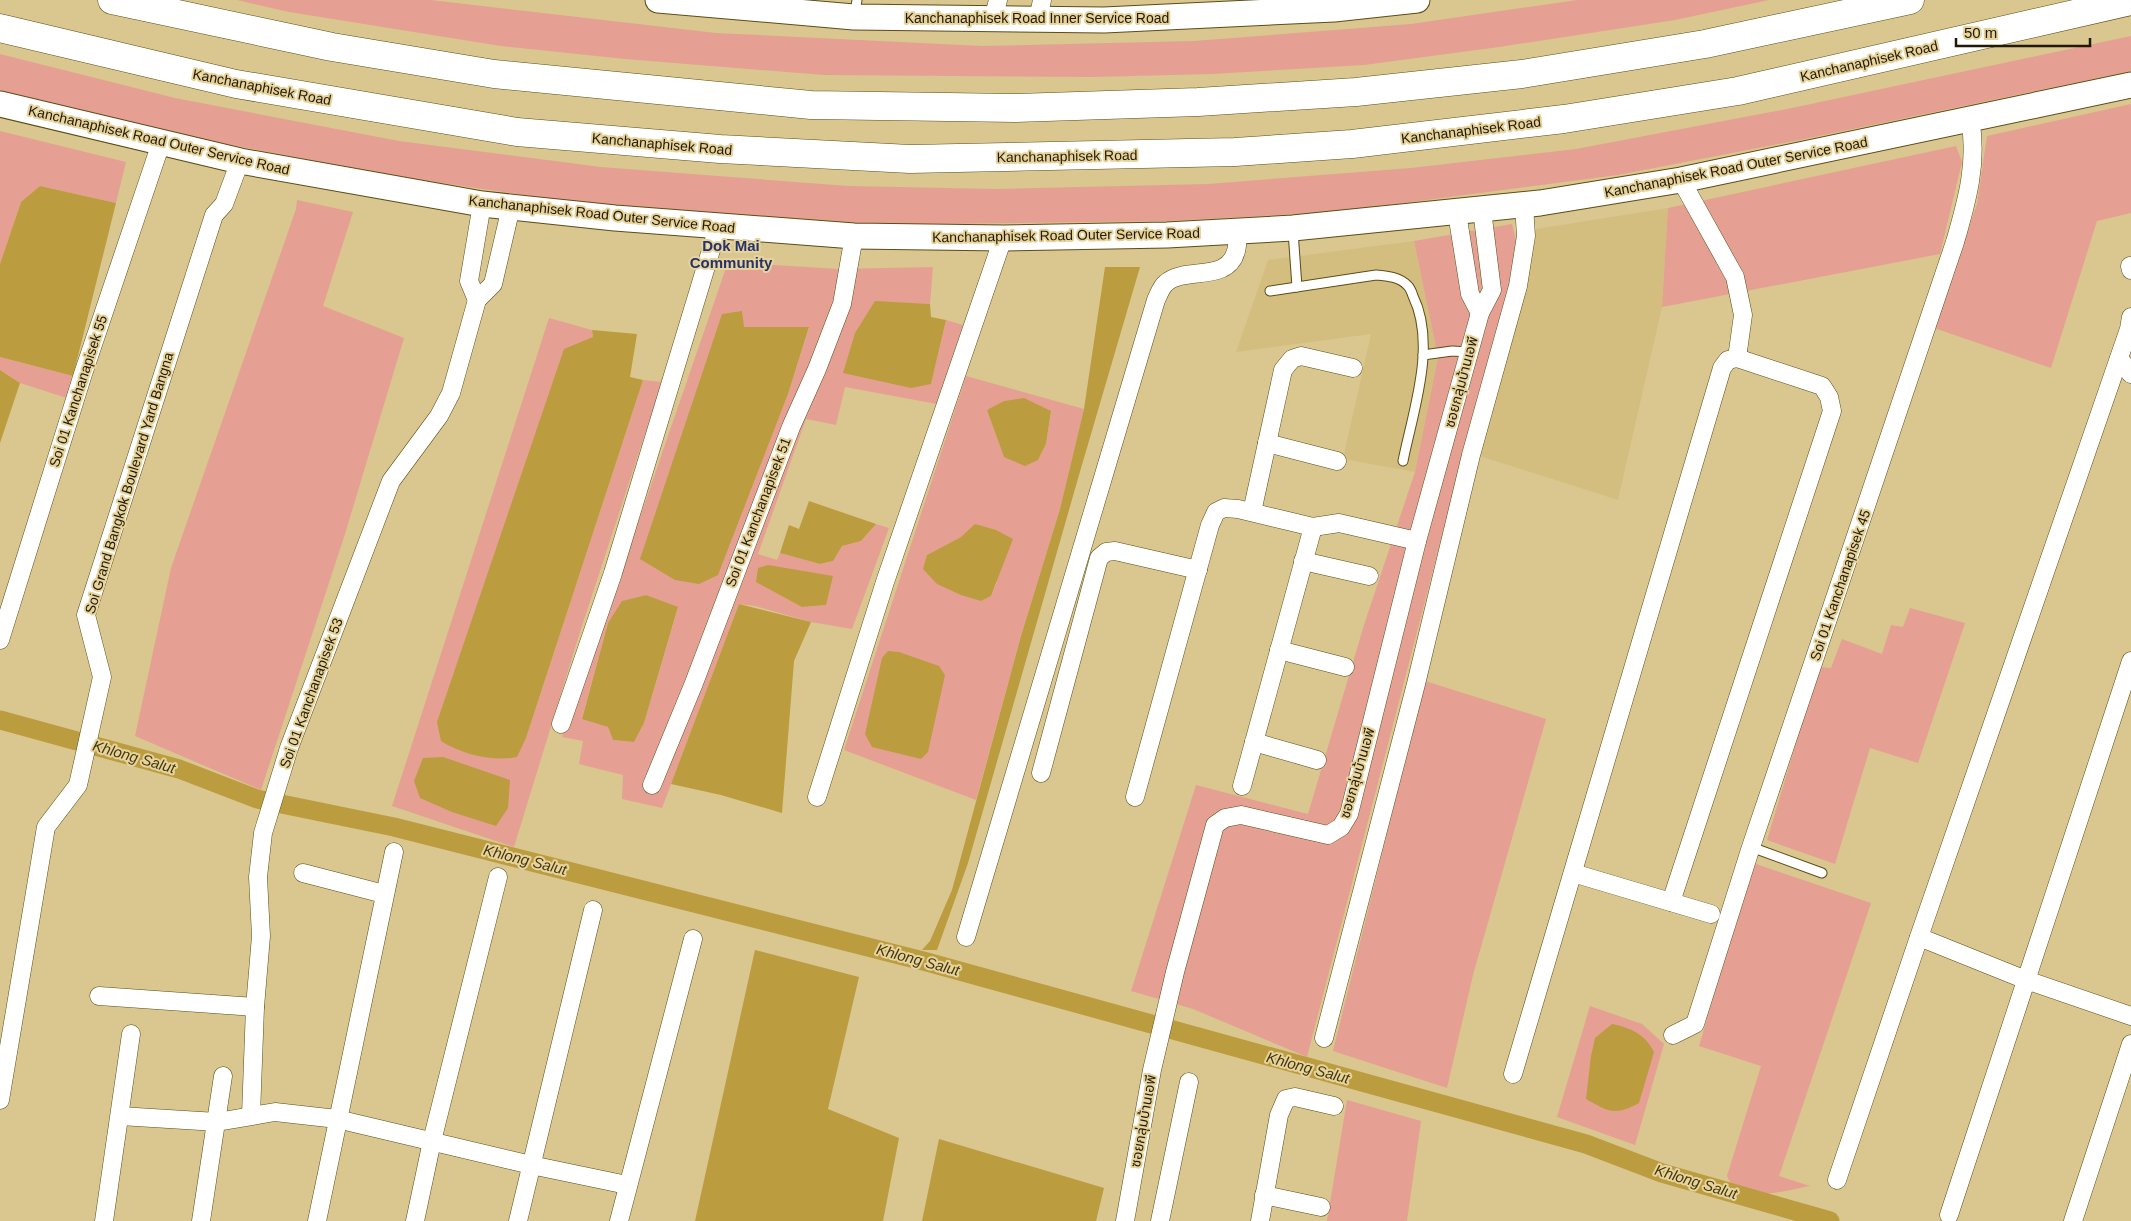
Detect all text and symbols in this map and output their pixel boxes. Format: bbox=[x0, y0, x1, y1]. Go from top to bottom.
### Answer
street label: Kanchanaphisek Road Inner Service Road bbox=[905, 10, 1169, 26]
scale bar bbox=[1956, 15, 2090, 47]
text: 50 m bbox=[1964, 24, 1997, 41]
street label: Kanchanaphisek Road bbox=[1799, 37, 1939, 85]
street label: Kanchanaphisek Road bbox=[191, 66, 333, 108]
street label: Kanchanaphisek Road Outer Service Road bbox=[27, 102, 291, 178]
street label: Kanchanaphisek Road bbox=[1400, 113, 1542, 147]
street label: Kanchanaphisek Road bbox=[591, 130, 733, 158]
street label: Kanchanaphisek Road Outer Service Road bbox=[1603, 134, 1869, 200]
street label: Kanchanaphisek Road bbox=[996, 147, 1138, 165]
street label: Kanchanaphisek Road Outer Service Road bbox=[468, 192, 736, 236]
street label: Kanchanaphisek Road Outer Service Road bbox=[932, 225, 1200, 245]
district label: Dok Mai Community bbox=[690, 237, 773, 271]
street label: Soi 01 Kanchanapisek 55 bbox=[46, 313, 110, 469]
street label: ซอยกลุ่มบ้านเอพี bbox=[1441, 334, 1482, 430]
street label: Soi Grand Bangkok Boulevard Yard Bangna bbox=[81, 350, 177, 616]
street label: Soi 01 Kanchanapisek 51 bbox=[722, 435, 794, 589]
street label: Soi 01 Kanchanapisek 45 bbox=[1807, 507, 1873, 663]
street label: Soi 01 Kanchanapisek 53 bbox=[276, 615, 346, 770]
street label: ซอยกลุ่มบ้านเอพี bbox=[1336, 726, 1379, 820]
water label: Khlong Salut bbox=[91, 737, 178, 777]
water label: Khlong Salut bbox=[482, 841, 569, 878]
water label: Khlong Salut bbox=[875, 940, 962, 979]
water label: Khlong Salut bbox=[1265, 1048, 1352, 1087]
street label: ซอยกลุ่มบ้านเอพี bbox=[1127, 1073, 1160, 1169]
water label: Khlong Salut bbox=[1653, 1161, 1740, 1202]

